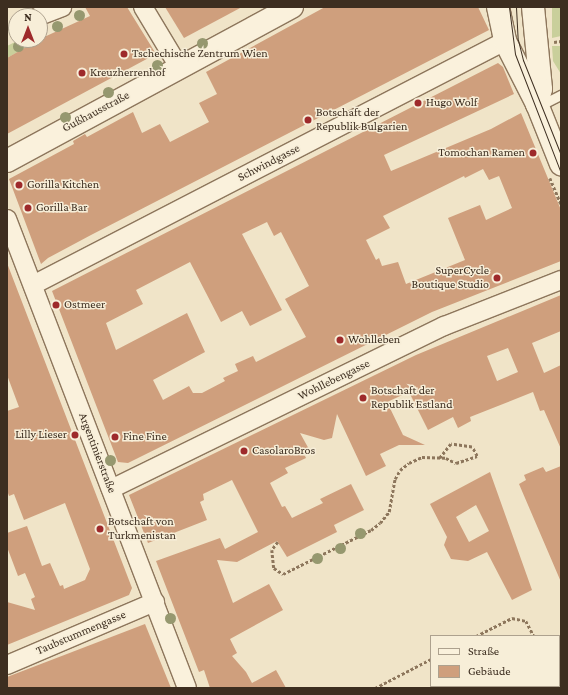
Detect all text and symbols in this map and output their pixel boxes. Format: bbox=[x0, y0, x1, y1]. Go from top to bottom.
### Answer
north arrow bbox=[8, 8, 48, 48]
text: N bbox=[24, 11, 32, 23]
place label: Tschechische Zentrum Wien bbox=[132, 47, 268, 61]
marker: Tschechische Zentrum Wien bbox=[119, 49, 129, 59]
place label: Kreuzherrenhof bbox=[90, 66, 165, 80]
marker: Kreuzherrenhof bbox=[77, 68, 87, 78]
street label: Gußhausstraße bbox=[60, 88, 132, 136]
place label: Hugo Wolf bbox=[426, 96, 477, 110]
marker: Hugo Wolf bbox=[413, 98, 423, 108]
place label: Botschaft der Republik Bulgarien bbox=[316, 106, 407, 134]
marker: Botschaft der Republik Bulgarien bbox=[303, 115, 313, 125]
street label: Schwindgasse bbox=[236, 141, 302, 185]
place label: Tomochan Ramen bbox=[438, 146, 525, 160]
marker: Tomochan Ramen bbox=[528, 148, 538, 158]
place label: Gorilla Kitchen bbox=[27, 178, 99, 192]
marker: Gorilla Kitchen bbox=[14, 180, 24, 190]
place label: Gorilla Bar bbox=[36, 201, 87, 215]
marker: Gorilla Bar bbox=[23, 203, 33, 213]
place label: SuperCycle Boutique Studio bbox=[412, 264, 489, 292]
marker: SuperCycle Boutique Studio bbox=[492, 273, 502, 283]
place label: Ostmeer bbox=[64, 298, 105, 312]
marker: Ostmeer bbox=[51, 300, 61, 310]
place label: Wohlleben bbox=[348, 333, 400, 347]
marker: Wohlleben bbox=[335, 335, 345, 345]
street label: Wohllebengasse bbox=[296, 356, 372, 404]
place label: Botschaft der Republik Estland bbox=[371, 384, 453, 412]
marker: Botschaft der Republik Estland bbox=[358, 393, 368, 403]
street label: Argentinierstraße bbox=[75, 411, 119, 495]
place label: Lilly Lieser bbox=[15, 428, 67, 442]
marker: Lilly Lieser bbox=[70, 430, 80, 440]
place label: Fine Fine bbox=[123, 430, 167, 444]
marker: Fine Fine bbox=[110, 432, 120, 442]
place label: CasolaroBros bbox=[252, 444, 315, 458]
marker: CasolaroBros bbox=[239, 446, 249, 456]
place label: Botschaft von Turkmenistan bbox=[108, 515, 176, 543]
marker: Botschaft von Turkmenistan bbox=[95, 524, 105, 534]
street label: Taubstummengasse bbox=[34, 608, 128, 658]
legend bbox=[430, 635, 560, 687]
text: Straße bbox=[468, 644, 499, 658]
text: Gebäude bbox=[468, 664, 510, 678]

